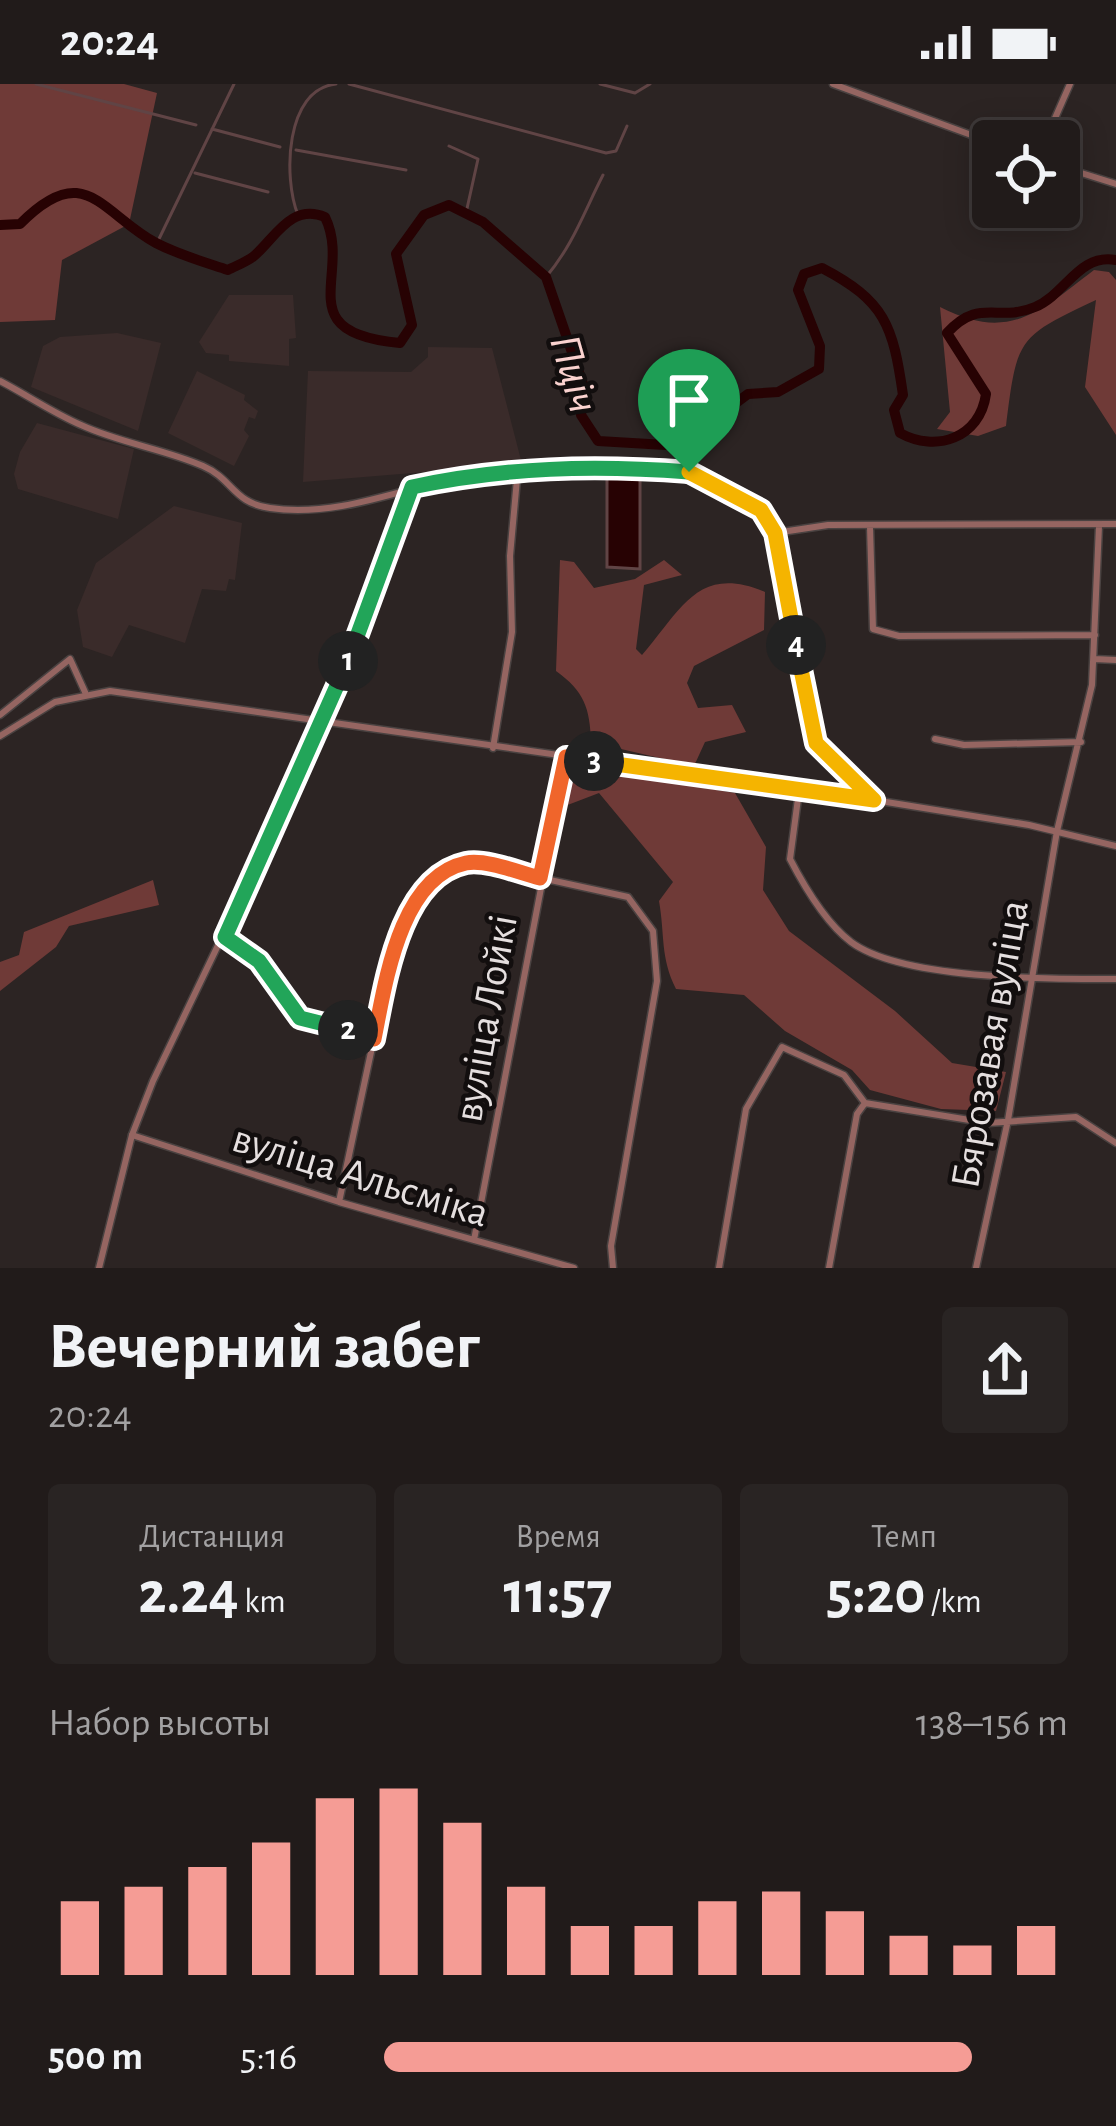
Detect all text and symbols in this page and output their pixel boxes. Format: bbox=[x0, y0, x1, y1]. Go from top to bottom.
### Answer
text: 20:24 bbox=[60, 19, 159, 64]
map controls bbox=[972, 120, 1080, 228]
button: locate bbox=[972, 120, 1080, 228]
water label: Пціч bbox=[541, 330, 606, 418]
pin bbox=[638, 349, 740, 472]
icon: arrive bbox=[656, 367, 722, 433]
pin: 4 bbox=[766, 615, 826, 675]
text: 4 bbox=[788, 628, 804, 661]
pin: 1 bbox=[318, 631, 378, 691]
text: 1 bbox=[342, 644, 354, 677]
pin: 3 bbox=[564, 731, 624, 791]
text: 3 bbox=[587, 744, 601, 777]
street label: Бярозавая вуліца bbox=[944, 897, 1036, 1192]
street label: вуліца Лойкі bbox=[447, 911, 525, 1125]
pin: 2 bbox=[318, 1000, 378, 1060]
text: 2 bbox=[340, 1013, 356, 1046]
street label: вуліца Альсміка bbox=[227, 1117, 493, 1235]
button: share bbox=[942, 1307, 1068, 1433]
text: Вечерний забег bbox=[48, 1314, 480, 1380]
text: 20:24 bbox=[48, 1396, 132, 1435]
text: Дистанция bbox=[139, 1521, 285, 1554]
text: Время bbox=[515, 1521, 601, 1554]
text: Темп bbox=[871, 1521, 937, 1554]
text: 2.24 bbox=[138, 1564, 239, 1624]
text: 11:57 bbox=[504, 1564, 612, 1624]
text: 5:20 bbox=[826, 1564, 925, 1624]
text: km bbox=[239, 1586, 286, 1619]
text: /km bbox=[925, 1586, 982, 1619]
text: Набор высоты bbox=[48, 1704, 271, 1743]
text: 138–156 m bbox=[916, 1704, 1068, 1743]
text: 500 m bbox=[48, 2038, 143, 2077]
text: 5:16 bbox=[240, 2038, 297, 2077]

